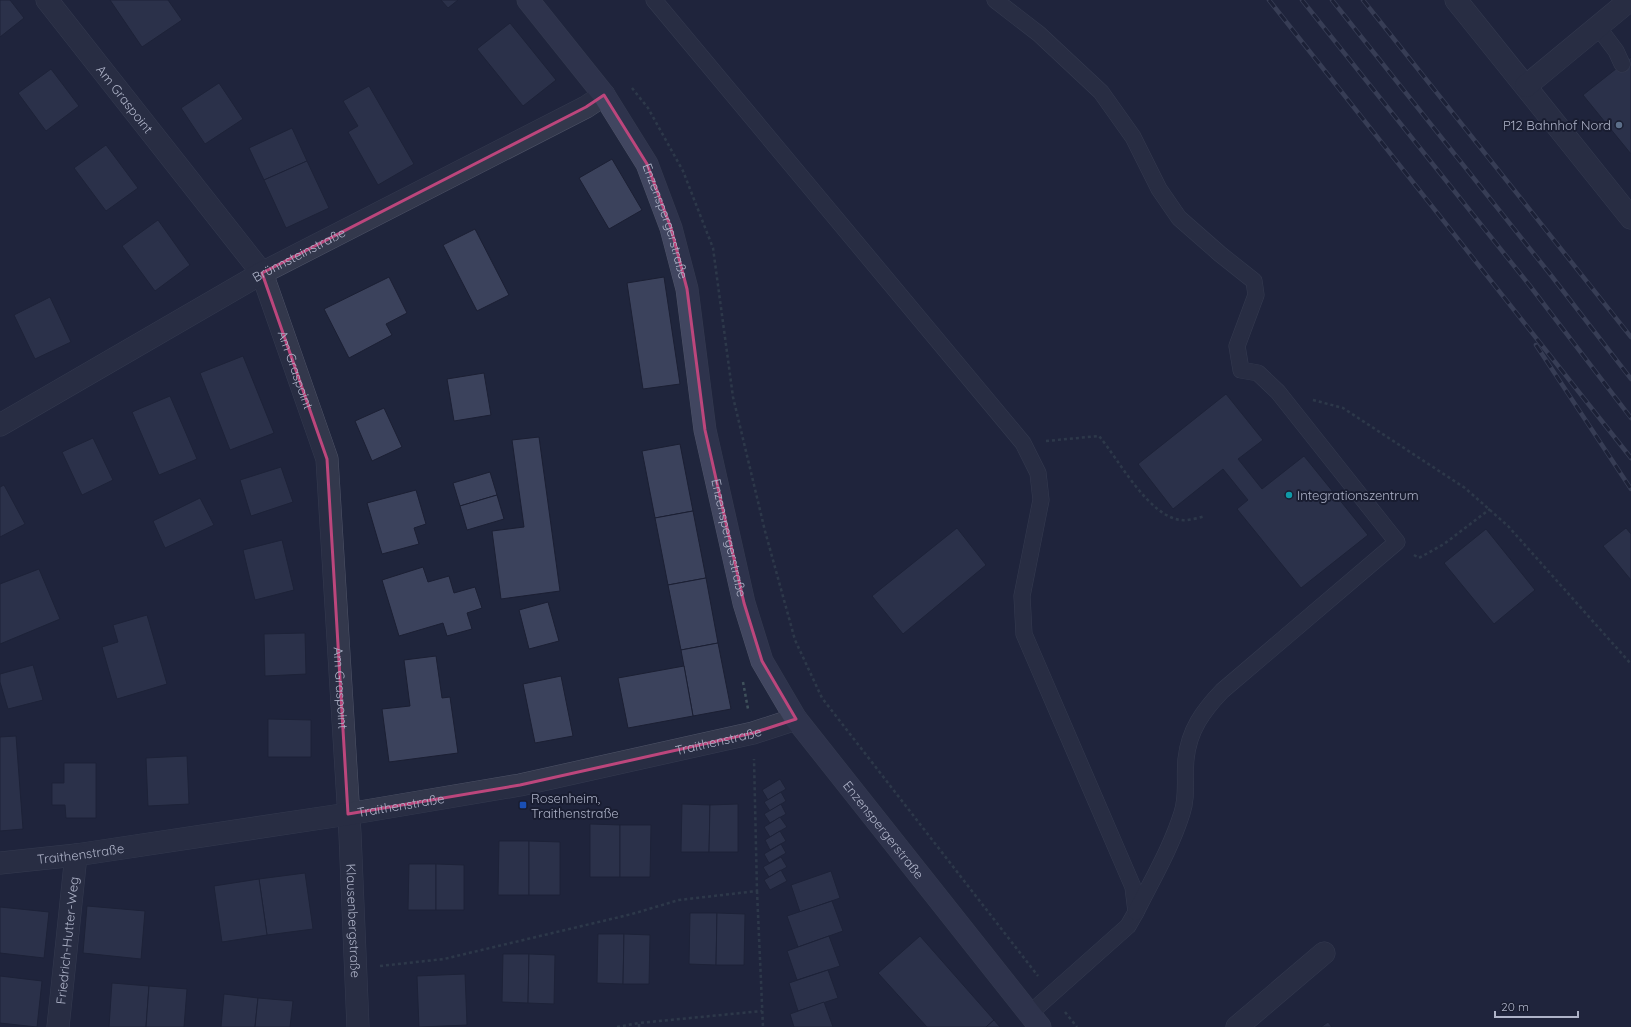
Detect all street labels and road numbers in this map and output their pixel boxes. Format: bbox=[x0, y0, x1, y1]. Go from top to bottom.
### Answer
street label: Am Graspoint bbox=[93, 62, 157, 136]
street label: Enzenspergerstraße bbox=[639, 161, 692, 280]
street label: Brünnsteinstraße bbox=[249, 224, 348, 285]
street label: Am Graspoint bbox=[275, 328, 317, 411]
street label: Enzenspergerstraße bbox=[708, 477, 750, 598]
street label: Am Graspoint bbox=[331, 647, 352, 730]
street label: Traithenstraße bbox=[674, 723, 763, 758]
street label: Enzenspergerstraße bbox=[840, 777, 927, 882]
street label: Traithenstraße bbox=[356, 790, 445, 820]
street label: Traithenstraße bbox=[36, 840, 125, 867]
street label: Klausenbergstraße bbox=[343, 863, 364, 978]
street label: Friedrich-Hutter-Weg bbox=[52, 876, 82, 1005]

